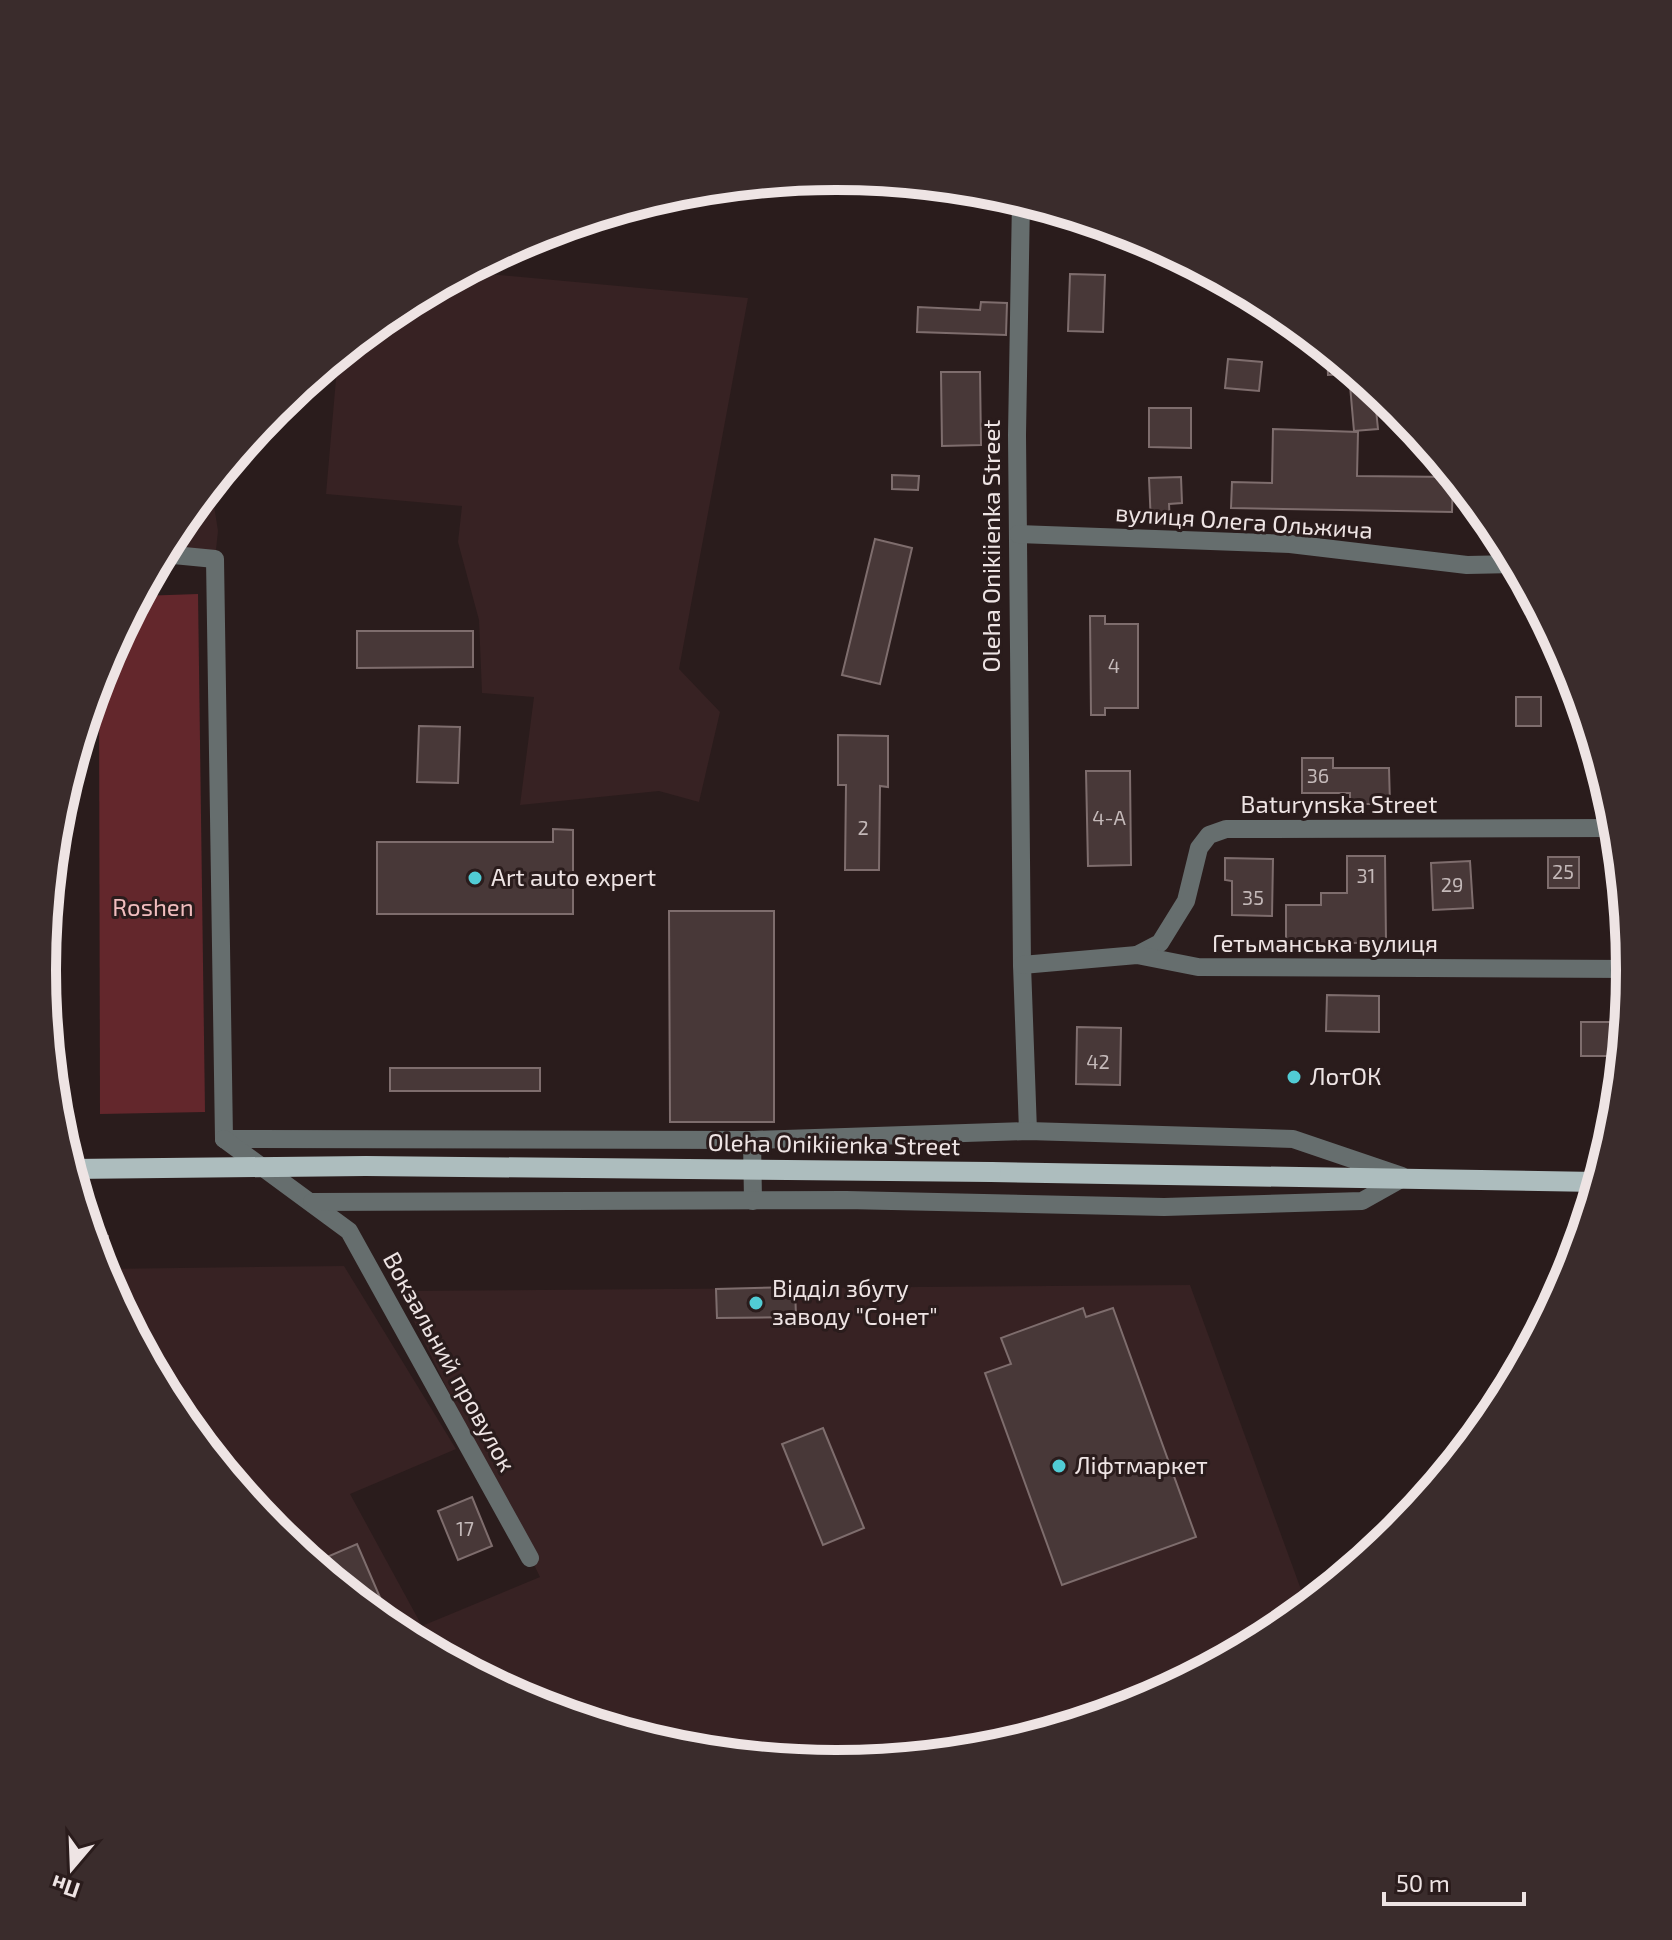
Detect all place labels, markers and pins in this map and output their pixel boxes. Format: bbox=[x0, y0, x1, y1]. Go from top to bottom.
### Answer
place label: Art auto expert bbox=[491, 862, 656, 891]
marker: Art auto expert bbox=[466, 869, 484, 887]
place label: ЛотОК bbox=[1310, 1061, 1381, 1090]
marker: ЛотОК bbox=[1285, 1068, 1303, 1086]
place label: Відділ збуту заводу "Сонет" bbox=[772, 1273, 938, 1331]
marker: Відділ збуту заводу "Сонет" bbox=[747, 1294, 765, 1312]
place label: Ліфтмаркет bbox=[1075, 1450, 1208, 1479]
marker: Ліфтмаркет bbox=[1050, 1457, 1068, 1475]

